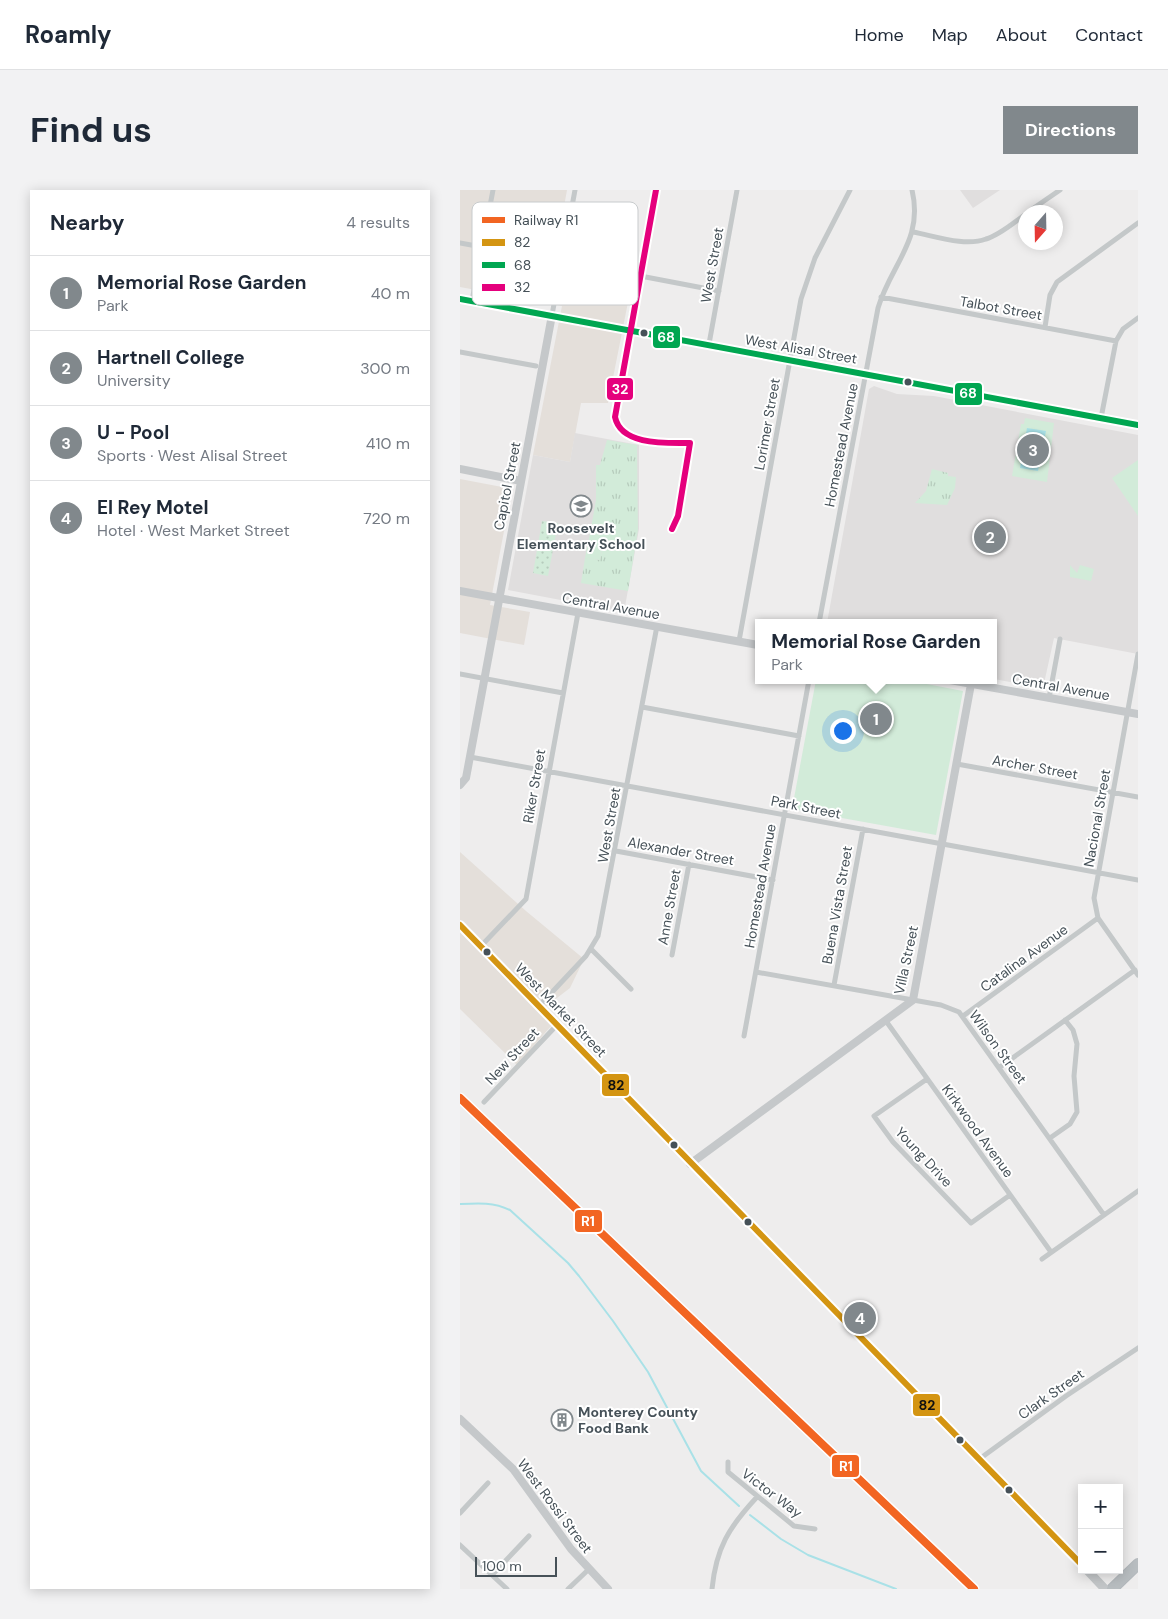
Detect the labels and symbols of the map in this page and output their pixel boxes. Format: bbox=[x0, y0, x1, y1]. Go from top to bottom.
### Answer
legend bbox=[472, 202, 638, 305]
north arrow bbox=[1018, 205, 1063, 250]
text: Railway R1 bbox=[514, 211, 578, 229]
street label: West Street bbox=[697, 226, 727, 304]
text: 82 bbox=[514, 233, 530, 251]
text: 68 bbox=[514, 256, 531, 274]
text: 32 bbox=[514, 278, 530, 296]
street label: Talbot Street bbox=[958, 292, 1044, 324]
line badge: 68 bbox=[652, 325, 681, 349]
unlabelled marker bbox=[639, 328, 649, 338]
text: 68 bbox=[657, 328, 675, 346]
street label: West Alisal Street bbox=[743, 330, 859, 368]
line badge: 32 bbox=[606, 377, 634, 401]
street label: Lorimer Street bbox=[750, 377, 784, 471]
unlabelled marker bbox=[903, 377, 913, 387]
text: 32 bbox=[612, 380, 628, 398]
street label: Homestead Avenue bbox=[820, 381, 862, 509]
line badge: 68 bbox=[954, 382, 983, 406]
text: 68 bbox=[959, 384, 977, 402]
pin: 3 bbox=[1017, 431, 1049, 469]
street label: Capitol Street bbox=[490, 440, 524, 532]
school or university icon: Roosevelt Elementary School bbox=[569, 494, 593, 518]
pin: 2 bbox=[974, 518, 1006, 556]
place label: Roosevelt Elementary School bbox=[517, 519, 645, 553]
street label: Central Avenue bbox=[561, 589, 661, 623]
street label: Central Avenue bbox=[1011, 670, 1111, 704]
pin: 1 bbox=[860, 700, 892, 738]
your location bbox=[830, 718, 856, 744]
street label: Riker Street bbox=[519, 748, 549, 824]
street label: Archer Street bbox=[991, 751, 1079, 783]
street label: Nacional Street bbox=[1080, 768, 1114, 868]
street label: West Street bbox=[594, 786, 624, 864]
street label: Park Street bbox=[769, 791, 843, 823]
street label: Homestead Avenue bbox=[740, 822, 780, 950]
street label: Alexander Street bbox=[626, 833, 736, 869]
street label: Buena Vista Street bbox=[818, 844, 856, 966]
street label: Anne Street bbox=[653, 868, 685, 946]
street label: Catalina Avenue bbox=[977, 920, 1071, 996]
street label: Villa Street bbox=[890, 924, 922, 996]
unlabelled marker bbox=[482, 947, 492, 957]
street label: West Market Street bbox=[511, 959, 611, 1061]
street label: Wilson Street bbox=[965, 1007, 1031, 1087]
street label: New Street bbox=[481, 1024, 543, 1088]
line badge: 82 bbox=[601, 1073, 630, 1097]
text: 82 bbox=[608, 1076, 624, 1094]
street label: Kirkwood Avenue bbox=[938, 1081, 1018, 1181]
street label: Young Drive bbox=[892, 1123, 957, 1191]
unlabelled marker bbox=[669, 1140, 679, 1150]
line badge: R1 bbox=[574, 1209, 603, 1233]
text: R1 bbox=[581, 1212, 595, 1230]
unlabelled marker bbox=[743, 1217, 753, 1227]
pin: 4 bbox=[844, 1299, 876, 1337]
street label: Clark Street bbox=[1015, 1365, 1087, 1423]
line badge: 82 bbox=[912, 1393, 941, 1417]
text: 82 bbox=[919, 1396, 935, 1414]
place label: Monterey County Food Bank bbox=[578, 1403, 699, 1437]
building icon: Monterey County Food Bank bbox=[550, 1408, 574, 1432]
unlabelled marker bbox=[955, 1435, 965, 1445]
line badge: R1 bbox=[831, 1454, 860, 1478]
street label: West Rossi Street bbox=[514, 1455, 596, 1557]
text: R1 bbox=[839, 1457, 853, 1475]
street label: Victor Way bbox=[738, 1464, 806, 1522]
unlabelled marker bbox=[1004, 1485, 1014, 1495]
scale bar bbox=[475, 1554, 558, 1577]

